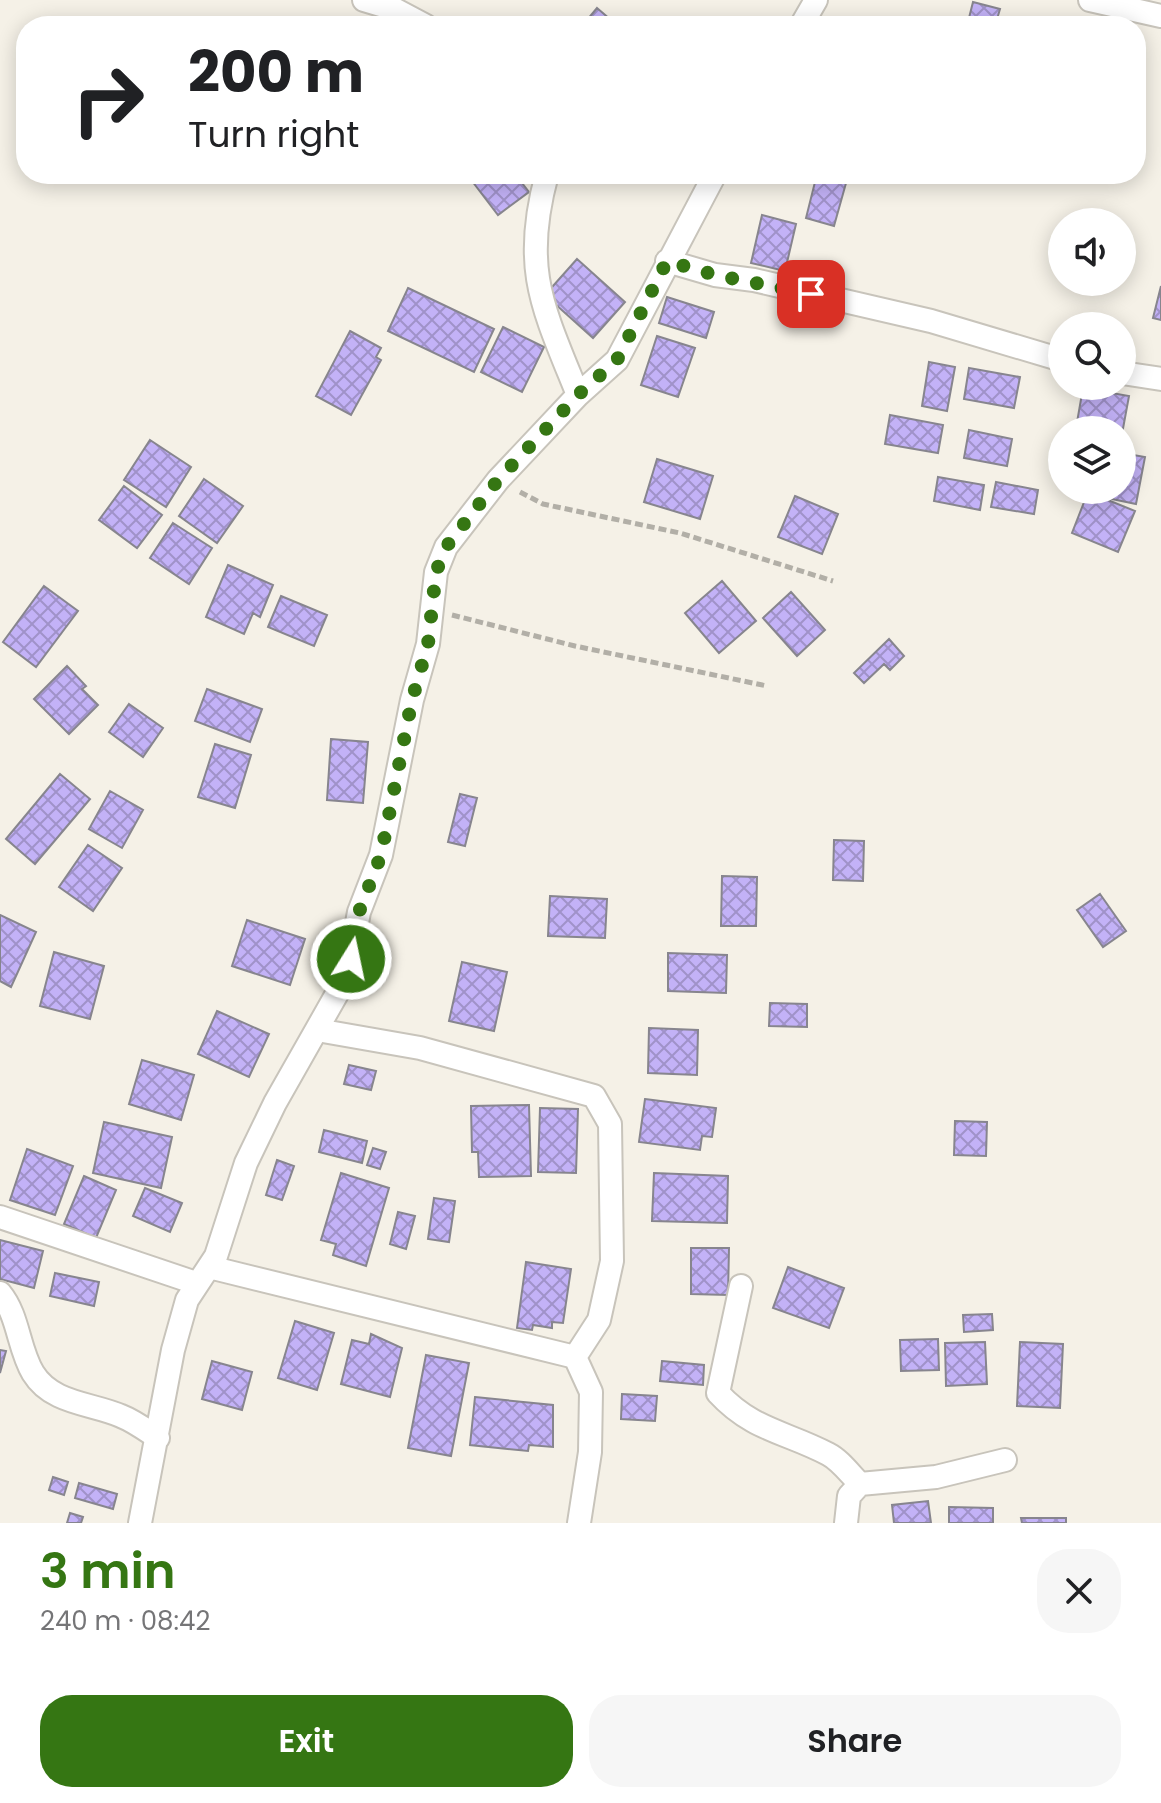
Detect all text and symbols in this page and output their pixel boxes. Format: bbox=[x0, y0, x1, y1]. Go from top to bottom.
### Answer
text: 200 m bbox=[188, 33, 364, 112]
icon: right bbox=[56, 48, 160, 152]
text: Turn right bbox=[188, 109, 359, 160]
map controls bbox=[1048, 208, 1136, 504]
button: sound bbox=[1048, 208, 1136, 296]
pin bbox=[777, 260, 845, 328]
icon: arrive bbox=[789, 272, 833, 316]
button: search bbox=[1048, 312, 1136, 400]
button: layers bbox=[1048, 416, 1136, 504]
position arrow bbox=[309, 917, 393, 1001]
text: 3 min bbox=[40, 1538, 176, 1605]
button: close bbox=[1037, 1549, 1121, 1633]
text: 240 m · 08:42 bbox=[40, 1603, 210, 1639]
button: Exit bbox=[40, 1695, 573, 1787]
button: Share bbox=[589, 1695, 1121, 1787]

